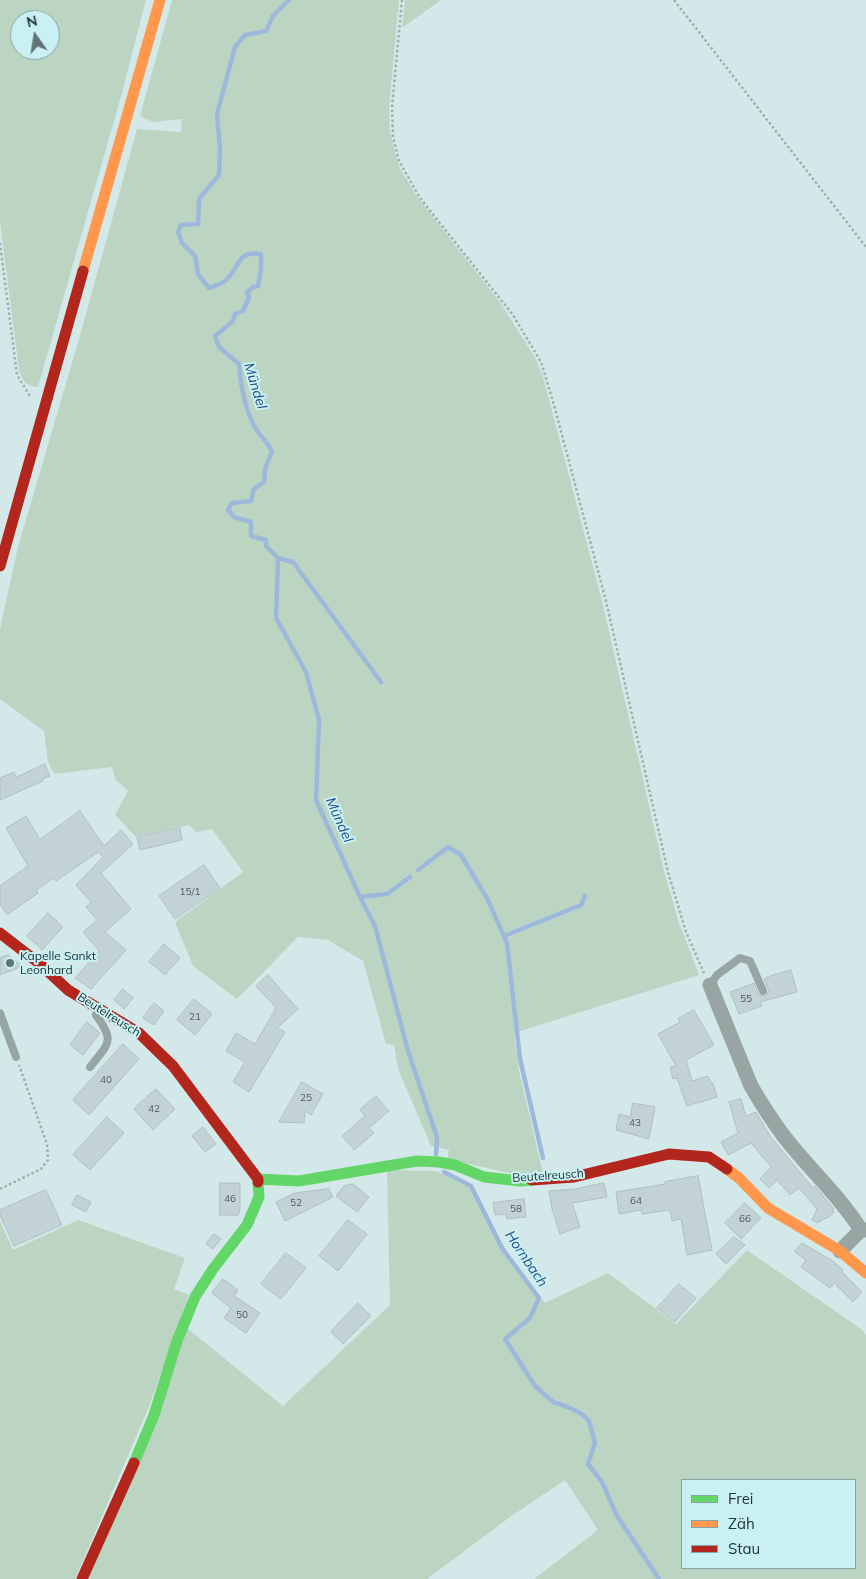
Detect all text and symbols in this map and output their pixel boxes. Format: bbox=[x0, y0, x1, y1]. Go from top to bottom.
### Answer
north arrow bbox=[10, 10, 60, 60]
text: N bbox=[25, 11, 39, 31]
water label: Mündel bbox=[240, 361, 270, 411]
water label: Mündel bbox=[322, 795, 356, 845]
house number: 15/1 bbox=[180, 886, 200, 898]
place label: Kapelle Sankt Leonhard bbox=[20, 949, 96, 977]
marker: Kapelle Sankt Leonhard bbox=[4, 957, 16, 969]
street label: Beutelreusch bbox=[75, 990, 143, 1040]
house number: 55 bbox=[740, 993, 752, 1005]
house number: 21 bbox=[189, 1011, 201, 1023]
house number: 40 bbox=[100, 1074, 112, 1086]
house number: 25 bbox=[300, 1092, 312, 1104]
house number: 42 bbox=[148, 1103, 160, 1115]
house number: 43 bbox=[629, 1117, 641, 1129]
street label: Beutelreusch bbox=[512, 1166, 584, 1186]
house number: 46 bbox=[224, 1193, 236, 1205]
house number: 64 bbox=[630, 1195, 642, 1207]
house number: 52 bbox=[290, 1197, 302, 1209]
house number: 58 bbox=[510, 1203, 522, 1215]
house number: 66 bbox=[739, 1213, 751, 1225]
water label: Hornbach bbox=[501, 1228, 551, 1290]
house number: 50 bbox=[236, 1309, 248, 1321]
legend bbox=[681, 1479, 856, 1569]
text: Frei bbox=[728, 1489, 753, 1508]
text: Zäh bbox=[728, 1514, 755, 1533]
text: Stau bbox=[728, 1539, 760, 1558]

